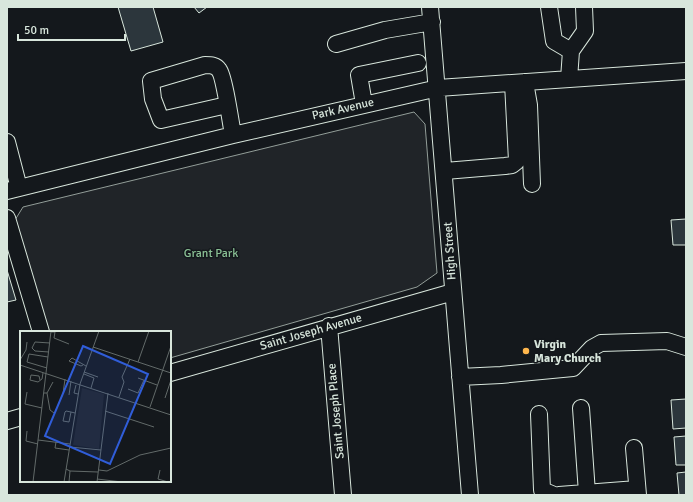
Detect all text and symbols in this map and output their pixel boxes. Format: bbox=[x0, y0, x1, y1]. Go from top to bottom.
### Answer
scale bar bbox=[18, 16, 125, 42]
text: 50 m bbox=[24, 23, 49, 38]
street label: Park Avenue bbox=[310, 95, 376, 123]
street label: High Street bbox=[440, 221, 460, 281]
park label: Grant Park bbox=[184, 246, 238, 261]
street label: Saint Joseph Avenue bbox=[258, 310, 364, 354]
inset map bbox=[20, 331, 171, 482]
place label: Virgin Mary Church bbox=[534, 337, 602, 366]
marker: Virgin Mary Church bbox=[521, 346, 531, 356]
street label: Saint Joseph Place bbox=[324, 363, 348, 459]

